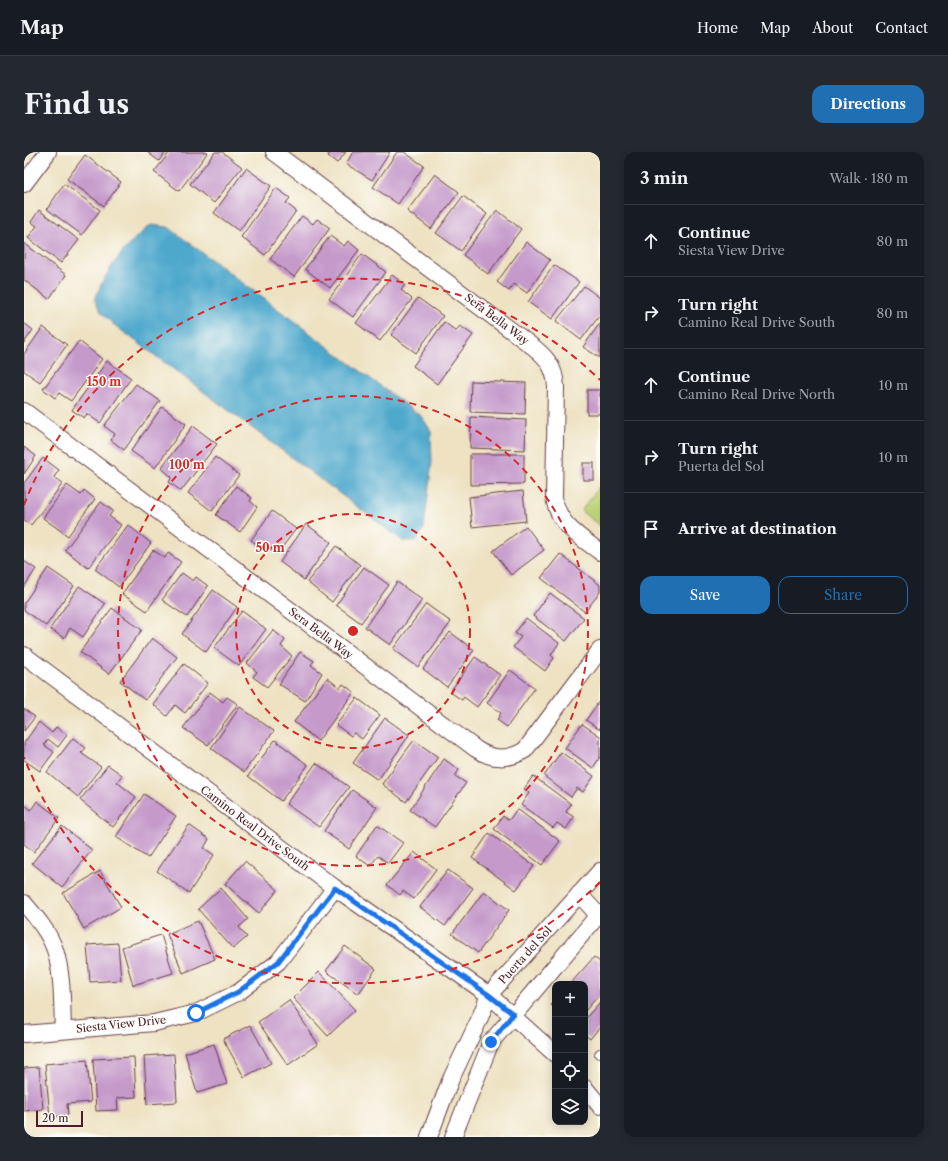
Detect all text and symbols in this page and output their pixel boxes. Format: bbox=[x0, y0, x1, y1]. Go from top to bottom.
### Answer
text: Map bbox=[20, 16, 64, 39]
text: Home bbox=[697, 19, 738, 37]
text: Map bbox=[760, 19, 790, 37]
text: About bbox=[812, 19, 853, 37]
text: Contact bbox=[875, 19, 928, 37]
button: Directions bbox=[812, 85, 924, 123]
text: Find us bbox=[24, 87, 129, 121]
text: 3 min bbox=[640, 168, 689, 188]
text: Walk · 180 m bbox=[829, 170, 908, 186]
text: Continue bbox=[678, 223, 750, 242]
icon: ahead bbox=[640, 230, 662, 252]
text: 80 m bbox=[876, 233, 908, 249]
text: Siesta View Drive bbox=[678, 242, 785, 258]
street label: Sera Bella Way bbox=[462, 290, 533, 348]
text: Turn right bbox=[678, 295, 758, 314]
icon: right bbox=[640, 302, 662, 324]
text: 80 m bbox=[876, 305, 908, 321]
text: Camino Real Drive South bbox=[678, 314, 835, 330]
text: Continue bbox=[678, 367, 750, 386]
text: 150 m bbox=[87, 374, 121, 389]
icon: ahead bbox=[640, 374, 662, 396]
text: 10 m bbox=[879, 377, 908, 393]
text: Camino Real Drive North bbox=[678, 386, 835, 402]
text: Turn right bbox=[678, 439, 758, 458]
icon: right bbox=[640, 446, 662, 468]
text: 10 m bbox=[879, 449, 908, 465]
text: 100 m bbox=[169, 457, 205, 472]
text: Puerta del Sol bbox=[678, 458, 764, 474]
icon: arrive bbox=[640, 518, 662, 540]
text: Arrive at destination bbox=[678, 519, 837, 538]
text: 50 m bbox=[255, 540, 285, 555]
button: Save bbox=[640, 576, 770, 614]
button: Share bbox=[778, 576, 908, 614]
street label: Sera Bella Way bbox=[286, 604, 357, 662]
centre of rings bbox=[346, 624, 360, 638]
street label: Camino Real Drive South bbox=[198, 782, 312, 874]
street label: Puerta del Sol bbox=[495, 923, 555, 987]
map controls bbox=[552, 981, 588, 1125]
button: + bbox=[552, 981, 588, 1017]
route start bbox=[187, 1004, 205, 1022]
street label: Siesta View Drive bbox=[75, 1012, 167, 1036]
button: − bbox=[552, 1017, 588, 1053]
route end bbox=[482, 1033, 500, 1051]
button: locate bbox=[552, 1053, 588, 1089]
button: layers bbox=[552, 1089, 588, 1125]
scale bar bbox=[36, 1109, 83, 1128]
text: 20 m bbox=[42, 1111, 68, 1125]

